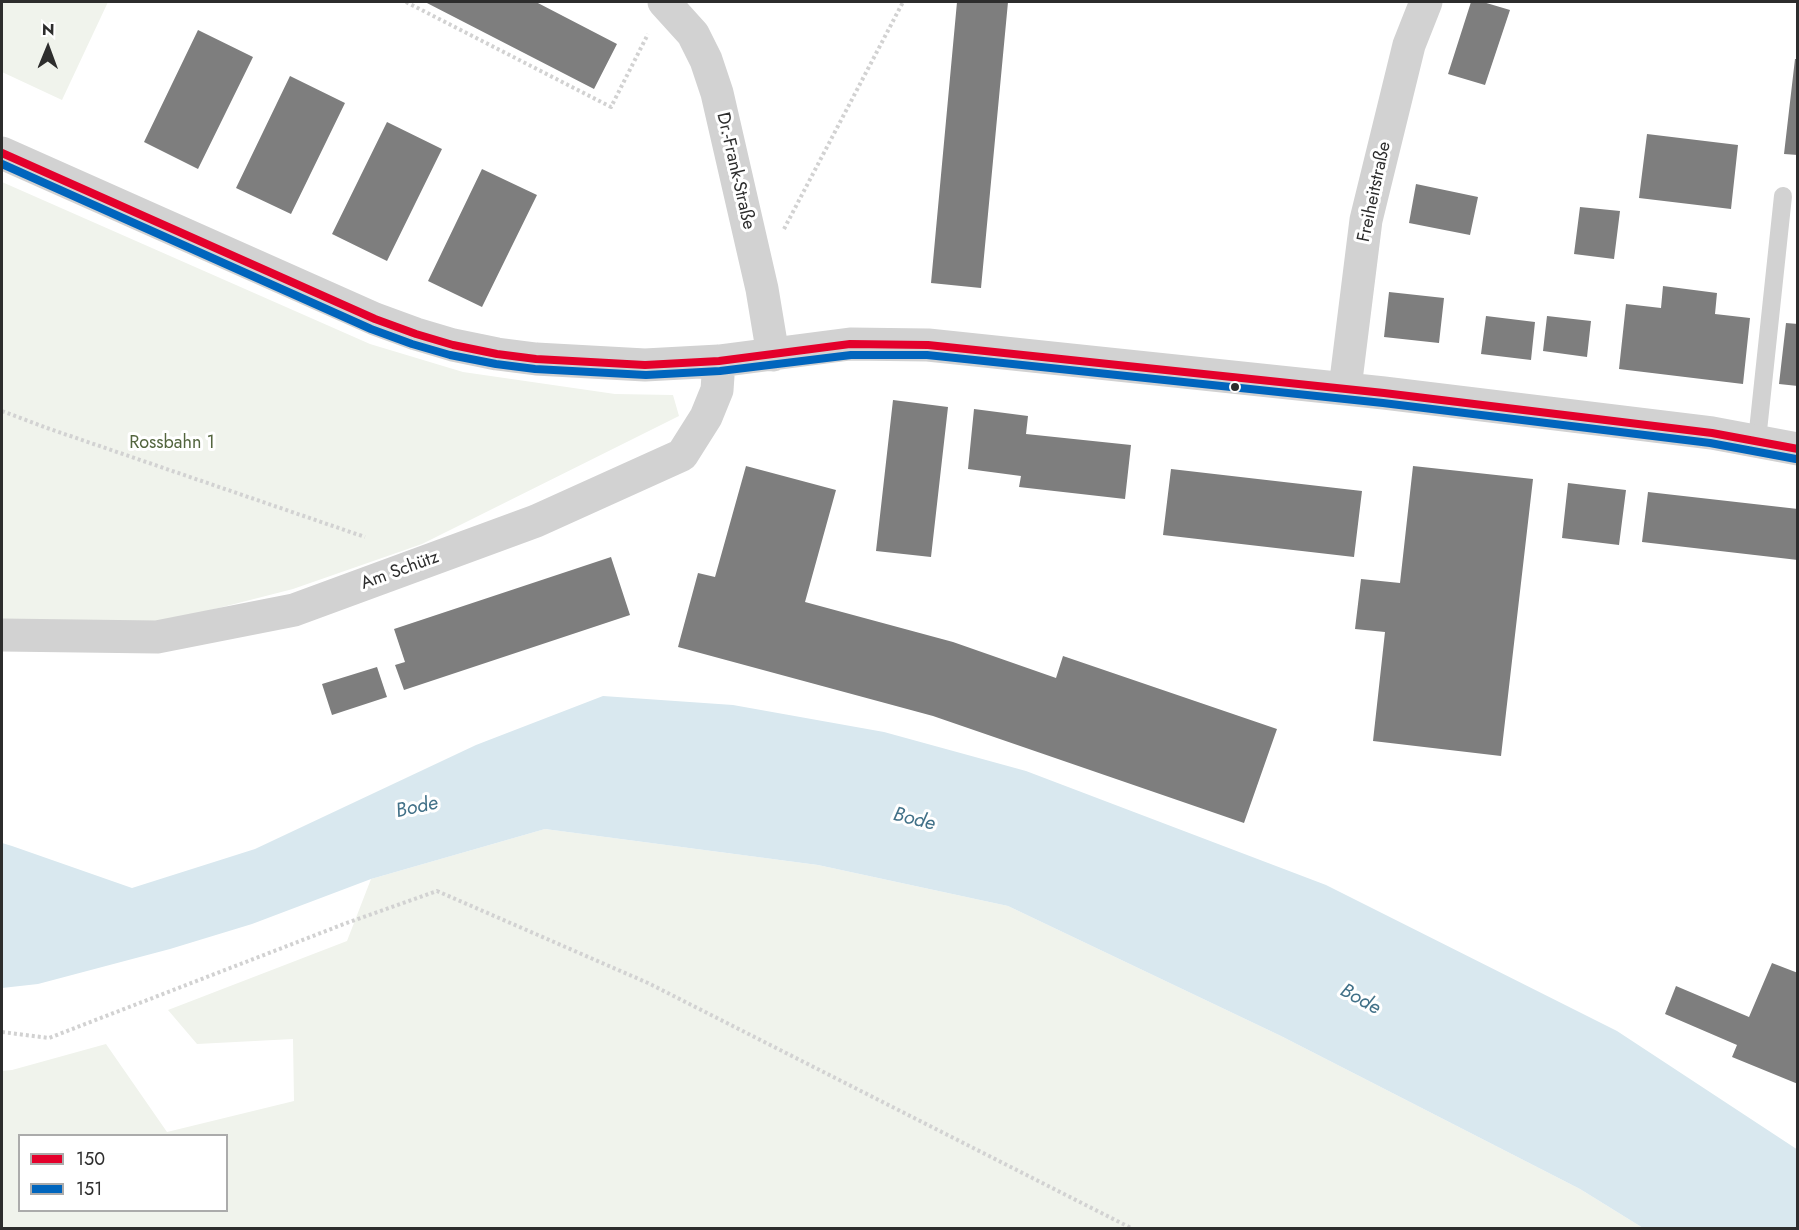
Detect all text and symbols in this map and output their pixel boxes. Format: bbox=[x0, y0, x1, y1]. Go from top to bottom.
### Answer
north arrow bbox=[18, 18, 78, 78]
text: N bbox=[42, 18, 55, 41]
street label: Dr.-Frank-Straße bbox=[711, 110, 759, 232]
street label: Freiheitstraße bbox=[1354, 140, 1396, 244]
unlabelled marker bbox=[1229, 381, 1241, 393]
park label: Rossbahn 1 bbox=[129, 433, 215, 455]
street label: Am Schütz bbox=[358, 547, 442, 595]
water label: Bode bbox=[394, 792, 440, 824]
water label: Bode bbox=[890, 803, 938, 837]
water label: Bode bbox=[1336, 979, 1384, 1021]
legend bbox=[18, 1134, 228, 1212]
text: 150 bbox=[76, 1146, 105, 1172]
text: 151 bbox=[76, 1176, 102, 1202]

